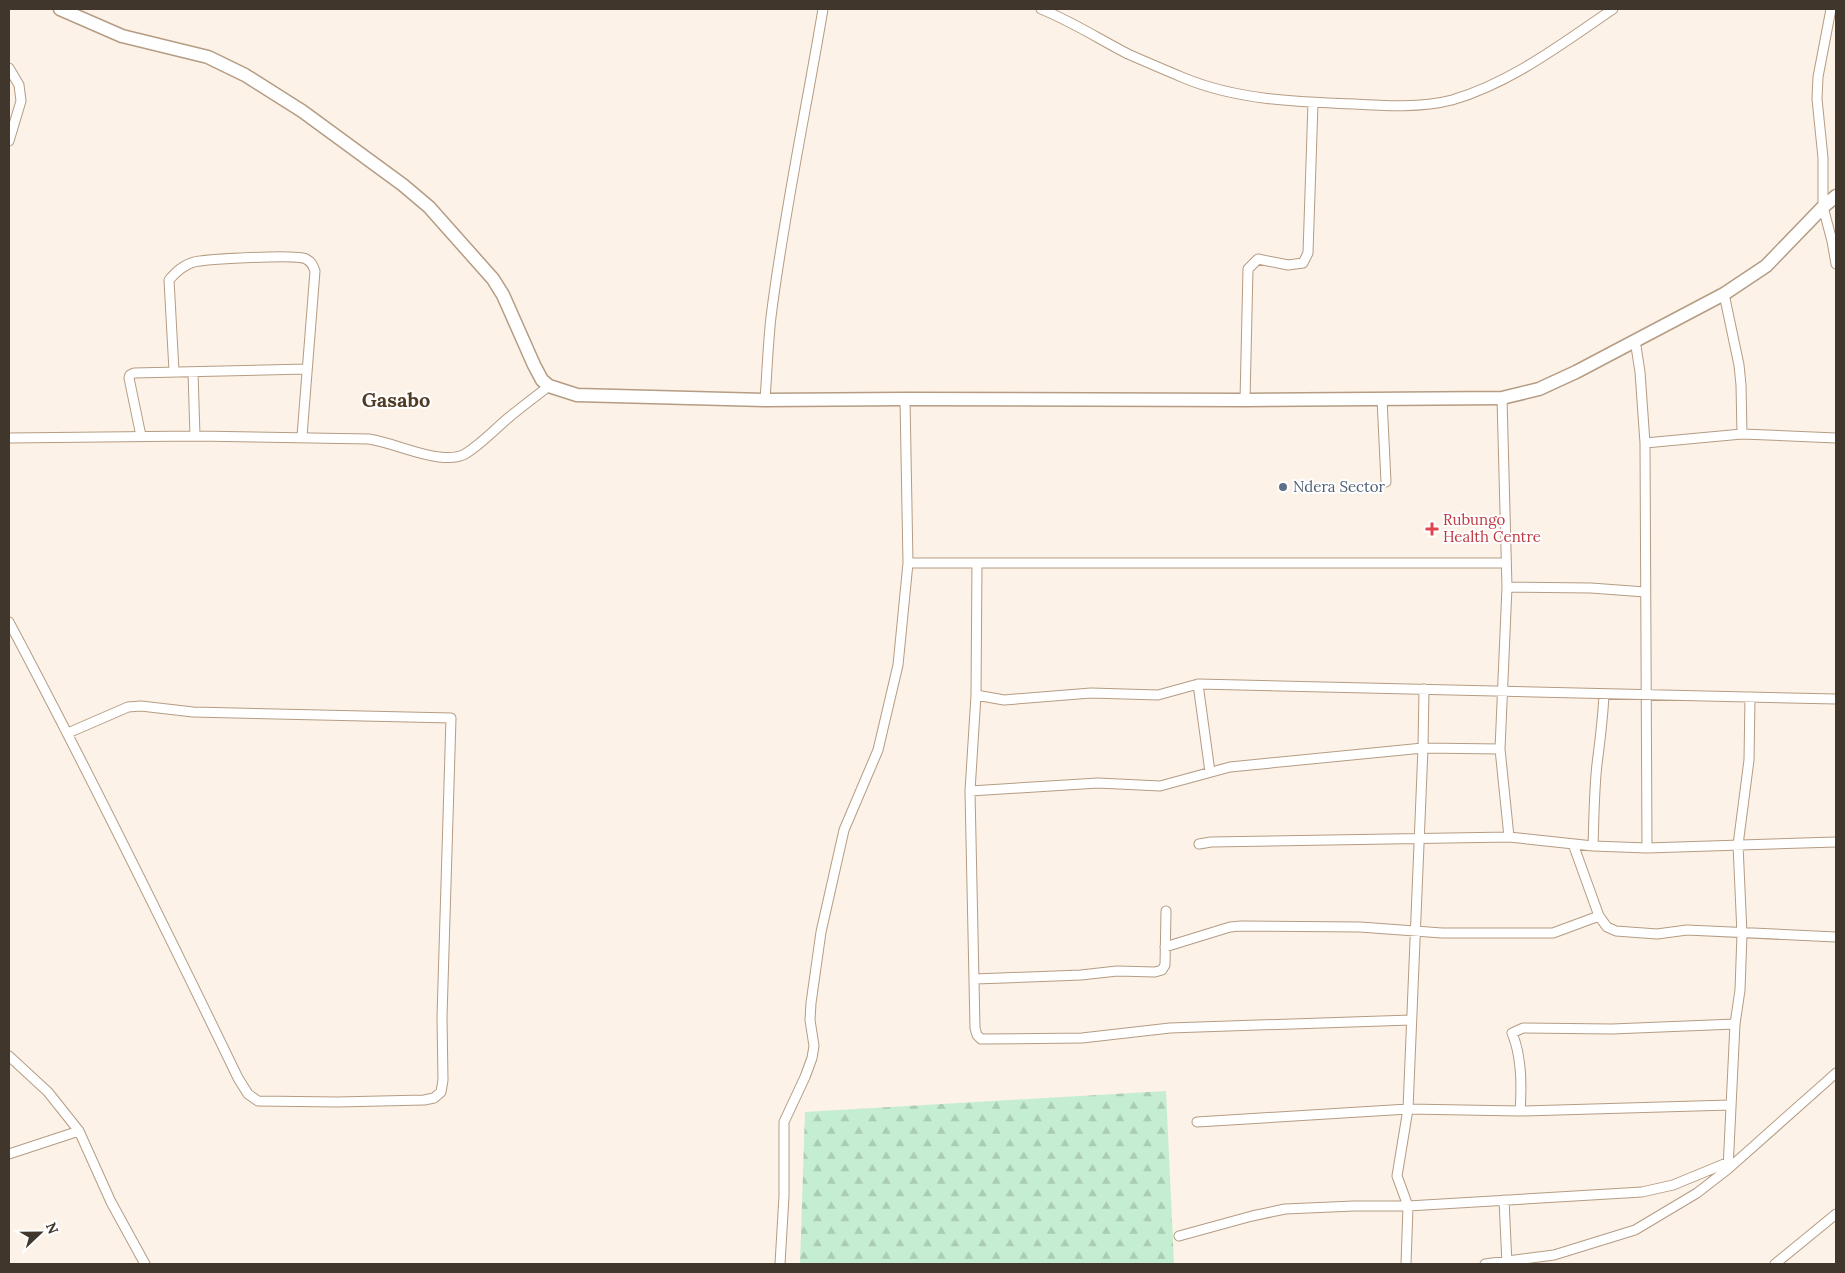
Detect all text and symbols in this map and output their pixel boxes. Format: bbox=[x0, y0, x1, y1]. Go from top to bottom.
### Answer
district label: Gasabo bbox=[362, 387, 430, 412]
place label: Ndera Sector bbox=[1293, 477, 1386, 496]
marker: Ndera Sector bbox=[1277, 481, 1289, 493]
place label: Rubungo Health Centre bbox=[1443, 510, 1541, 546]
marker: Rubungo Health Centre bbox=[1425, 522, 1439, 536]
north arrow bbox=[15, 1208, 65, 1258]
text: N bbox=[42, 1220, 62, 1237]

